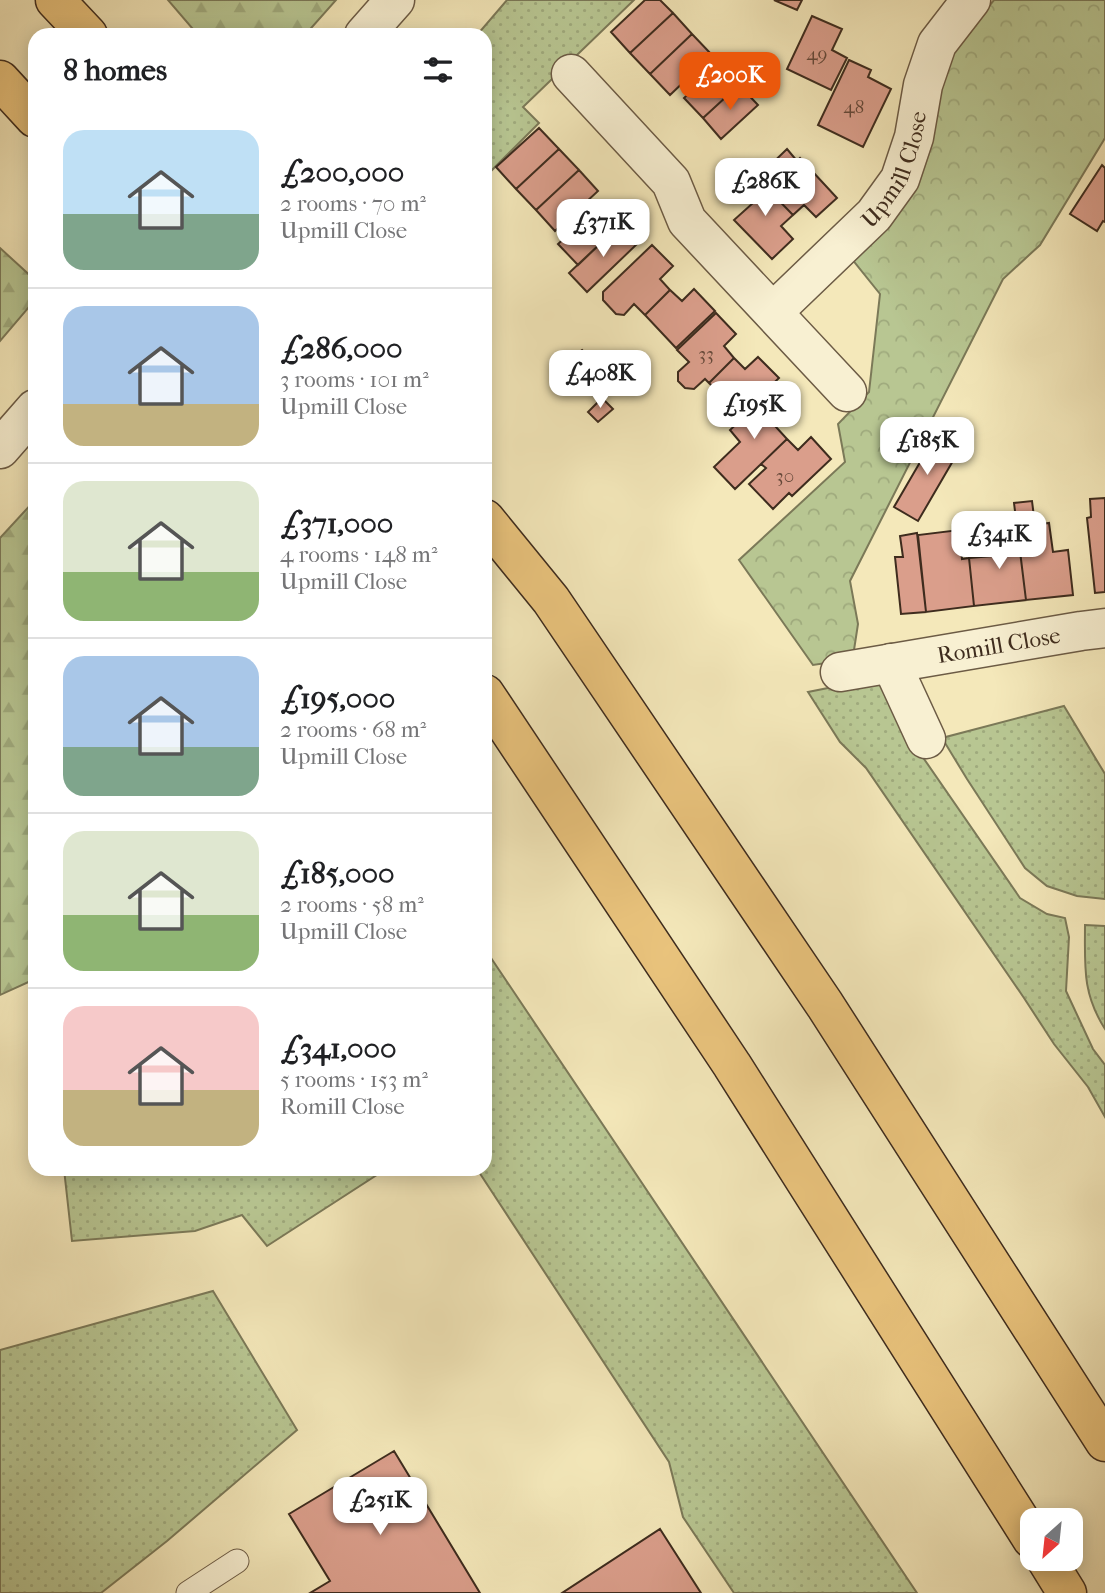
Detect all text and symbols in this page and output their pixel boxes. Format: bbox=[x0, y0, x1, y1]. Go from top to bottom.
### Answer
house number: 49 bbox=[806, 43, 828, 65]
icon: filters bbox=[419, 51, 457, 89]
pin: £200K bbox=[681, 52, 779, 112]
text: 8 homes bbox=[63, 53, 167, 88]
text: £200K bbox=[695, 61, 765, 88]
house number: 48 bbox=[844, 96, 864, 118]
street label: Upmill Close bbox=[856, 109, 932, 233]
text: £200,000 bbox=[280, 155, 404, 190]
icon: home bbox=[119, 158, 203, 242]
pin: £286K bbox=[716, 158, 814, 218]
text: £286K bbox=[731, 167, 799, 194]
text: 2 rooms · 70 m² bbox=[280, 190, 426, 217]
pin: £371K bbox=[554, 200, 652, 259]
text: £371K bbox=[573, 208, 633, 235]
text: Upmill Close bbox=[280, 217, 407, 244]
text: £286,000 bbox=[280, 331, 403, 366]
icon: home bbox=[119, 334, 203, 418]
house number: 33 bbox=[698, 343, 714, 365]
pin: £408K bbox=[551, 350, 649, 410]
text: £408K bbox=[565, 359, 635, 386]
text: 3 rooms · 101 m² bbox=[280, 366, 429, 393]
pin: £195K bbox=[705, 382, 803, 441]
text: £195K bbox=[723, 390, 785, 417]
text: Upmill Close bbox=[280, 393, 407, 420]
pin: £185K bbox=[878, 418, 976, 477]
text: £185K bbox=[896, 426, 958, 453]
house number: 30 bbox=[776, 465, 794, 487]
text: £371,000 bbox=[280, 506, 393, 541]
icon: home bbox=[119, 509, 203, 593]
pin: £341K bbox=[950, 512, 1048, 571]
text: £341K bbox=[967, 520, 1031, 547]
text: 4 rooms · 148 m² bbox=[280, 541, 437, 568]
text: Upmill Close bbox=[280, 568, 407, 595]
street label: Romill Close bbox=[935, 621, 1063, 669]
text: £195,000 bbox=[280, 681, 395, 716]
icon: home bbox=[119, 684, 203, 768]
text: 2 rooms · 68 m² bbox=[280, 716, 426, 743]
text: Upmill Close bbox=[280, 743, 407, 770]
text: £185,000 bbox=[280, 856, 395, 891]
icon: home bbox=[119, 859, 203, 943]
text: 2 rooms · 58 m² bbox=[280, 891, 424, 918]
text: Upmill Close bbox=[280, 918, 407, 945]
text: £341,000 bbox=[280, 1031, 397, 1066]
icon: home bbox=[119, 1034, 203, 1118]
text: 5 rooms · 153 m² bbox=[280, 1066, 428, 1093]
text: Romill Close bbox=[280, 1093, 405, 1120]
pin: £251K bbox=[331, 1478, 429, 1537]
text: £251K bbox=[349, 1486, 411, 1513]
north arrow bbox=[1020, 1508, 1083, 1572]
map controls bbox=[1020, 1508, 1083, 1571]

